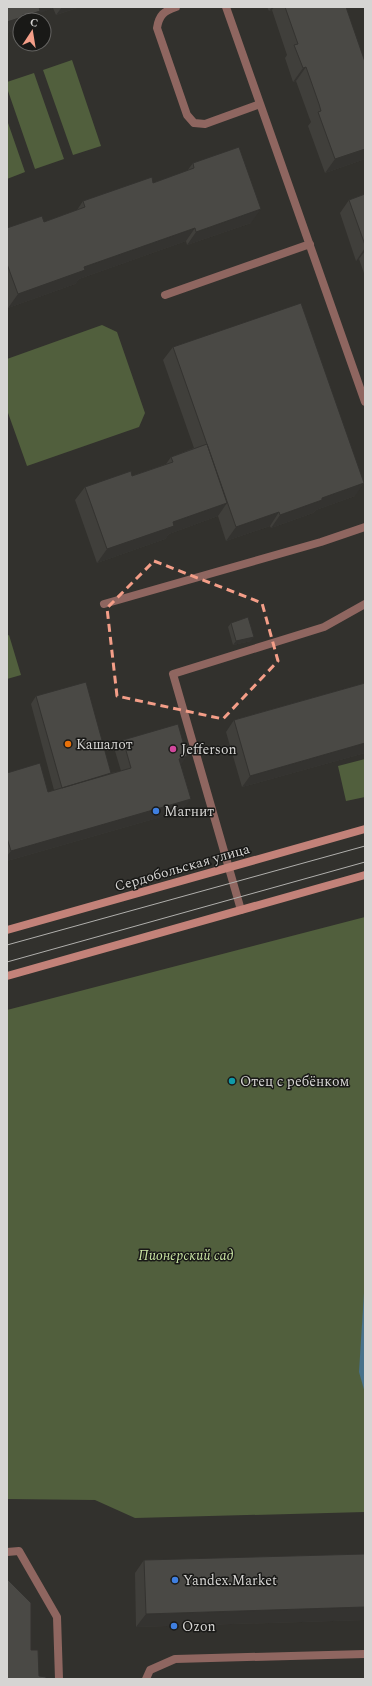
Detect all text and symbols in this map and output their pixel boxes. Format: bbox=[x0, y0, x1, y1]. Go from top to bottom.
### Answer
north arrow bbox=[12, 12, 52, 52]
text: С bbox=[28, 14, 40, 32]
place label: Кашалот bbox=[76, 734, 133, 755]
marker: Кашалот bbox=[63, 739, 73, 749]
place label: Jefferson bbox=[181, 739, 237, 760]
marker: Jefferson bbox=[168, 744, 178, 754]
place label: Магнит bbox=[164, 801, 214, 822]
marker: Магнит bbox=[151, 806, 161, 816]
street label: Сердобольская улица bbox=[112, 838, 252, 897]
place label: Отец с ребёнком bbox=[240, 1071, 349, 1092]
marker: Отец с ребёнком bbox=[227, 1076, 237, 1086]
park label: Пионерский сад bbox=[138, 1245, 234, 1266]
place label: Yandex.Market bbox=[183, 1570, 277, 1591]
marker: Yandex.Market bbox=[170, 1575, 180, 1585]
place label: Ozon bbox=[182, 1616, 216, 1637]
marker: Ozon bbox=[169, 1621, 179, 1631]

